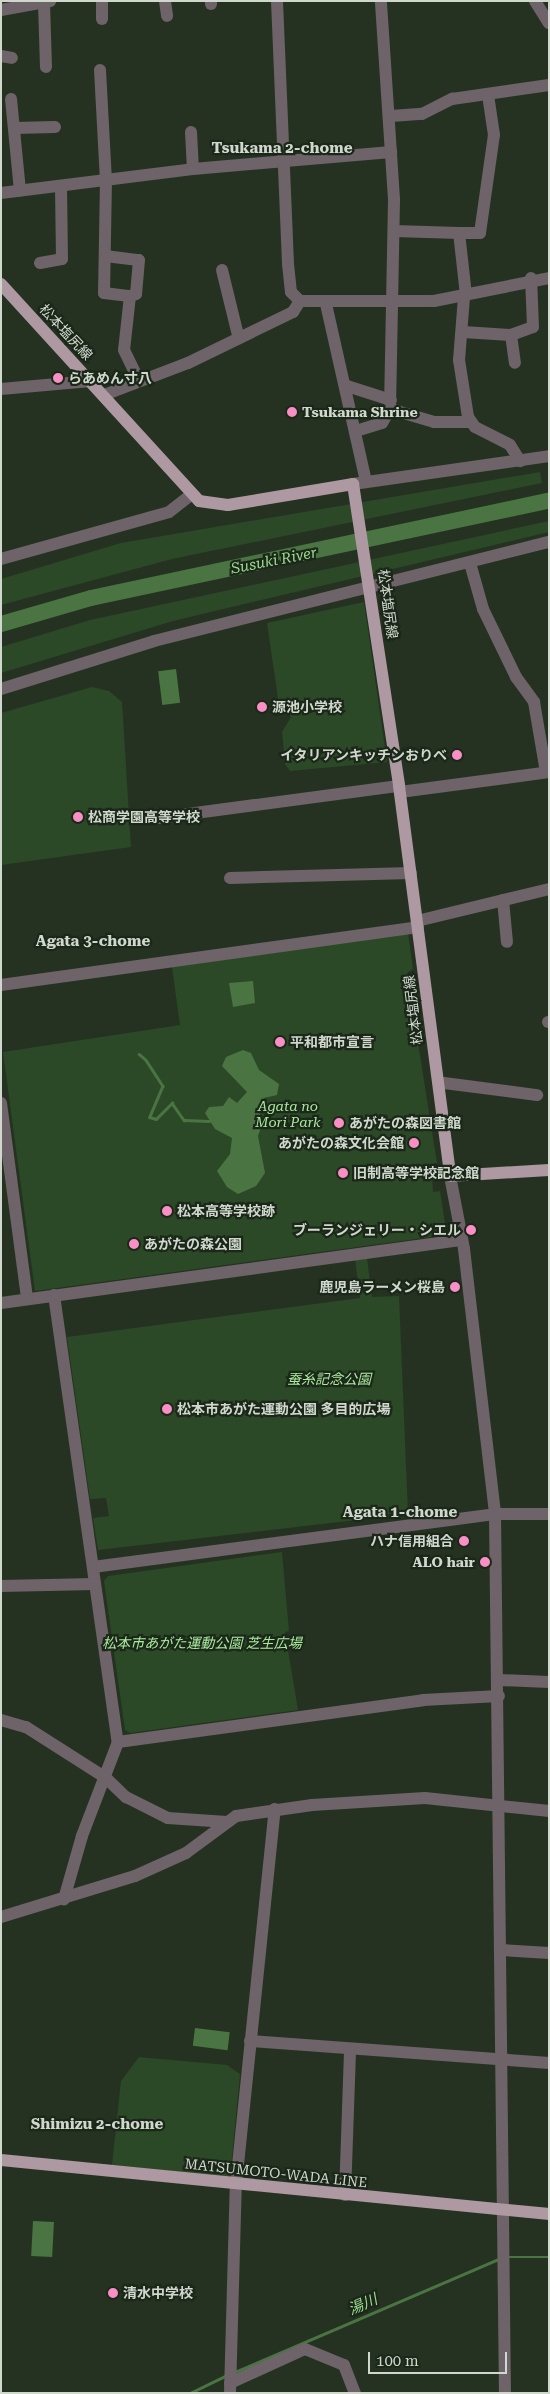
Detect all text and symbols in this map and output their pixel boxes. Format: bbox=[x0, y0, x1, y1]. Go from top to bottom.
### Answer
district label: Tsukama 2-chome bbox=[212, 140, 352, 158]
street label: 松本塩尻線 bbox=[36, 301, 96, 363]
place label: らあめん寸八 bbox=[68, 370, 152, 386]
marker: らあめん寸八 bbox=[52, 372, 64, 384]
place label: Tsukama Shrine bbox=[302, 404, 418, 420]
marker: Tsukama Shrine bbox=[286, 406, 298, 418]
water label: Susuki River bbox=[229, 544, 319, 578]
street label: 松本塩尻線 bbox=[375, 568, 401, 640]
place label: 源池小学校 bbox=[272, 699, 342, 715]
marker: 源池小学校 bbox=[256, 701, 268, 713]
place label: イタリアンキッチンおりべ bbox=[279, 747, 447, 763]
marker: イタリアンキッチンおりべ bbox=[451, 749, 463, 761]
place label: 松商学園高等学校 bbox=[88, 809, 200, 825]
marker: 松商学園高等学校 bbox=[72, 811, 84, 823]
district label: Agata 3-chome bbox=[36, 933, 150, 951]
street label: 松本塩尻線 bbox=[400, 974, 426, 1046]
place label: 平和都市宣言 bbox=[290, 1034, 374, 1050]
marker: 平和都市宣言 bbox=[274, 1036, 286, 1048]
park label: Agata no Mori Park bbox=[255, 1098, 321, 1130]
place label: あがたの森図書館 bbox=[349, 1115, 461, 1131]
marker: あがたの森図書館 bbox=[333, 1117, 345, 1129]
place label: あがたの森文化会館 bbox=[278, 1135, 404, 1151]
marker: あがたの森文化会館 bbox=[408, 1137, 420, 1149]
place label: 旧制高等学校記念館 bbox=[353, 1165, 479, 1181]
marker: 旧制高等学校記念館 bbox=[337, 1167, 349, 1179]
place label: 松本高等学校跡 bbox=[177, 1203, 275, 1219]
marker: 松本高等学校跡 bbox=[161, 1205, 173, 1217]
place label: ブーランジェリー・シエル bbox=[293, 1222, 461, 1238]
marker: ブーランジェリー・シエル bbox=[465, 1224, 477, 1236]
place label: あがたの森公園 bbox=[144, 1236, 242, 1252]
marker: あがたの森公園 bbox=[128, 1238, 140, 1250]
place label: 鹿児島ラーメン桜島 bbox=[319, 1279, 445, 1295]
marker: 鹿児島ラーメン桜島 bbox=[449, 1281, 461, 1293]
park label: 蚕糸記念公園 bbox=[287, 1371, 371, 1387]
place label: 松本市あがた運動公園 多目的広場 bbox=[177, 1401, 391, 1417]
marker: 松本市あがた運動公園 多目的広場 bbox=[161, 1403, 173, 1415]
district label: Agata 1-chome bbox=[343, 1504, 457, 1522]
place label: ハナ信用組合 bbox=[370, 1533, 454, 1549]
marker: ハナ信用組合 bbox=[458, 1535, 470, 1547]
place label: ALO hair bbox=[413, 1554, 475, 1570]
marker: ALO hair bbox=[479, 1556, 491, 1568]
park label: 松本市あがた運動公園 芝生広場 bbox=[102, 1635, 302, 1651]
district label: Shimizu 2-chome bbox=[31, 2116, 163, 2134]
street label: MATSUMOTO-WADA LINE bbox=[184, 2155, 368, 2191]
place label: 清水中学校 bbox=[123, 2285, 193, 2301]
marker: 清水中学校 bbox=[107, 2287, 119, 2299]
water label: 湯川 bbox=[346, 2291, 380, 2319]
scale bar bbox=[370, 2342, 509, 2374]
text: 100 m bbox=[376, 2352, 419, 2370]

